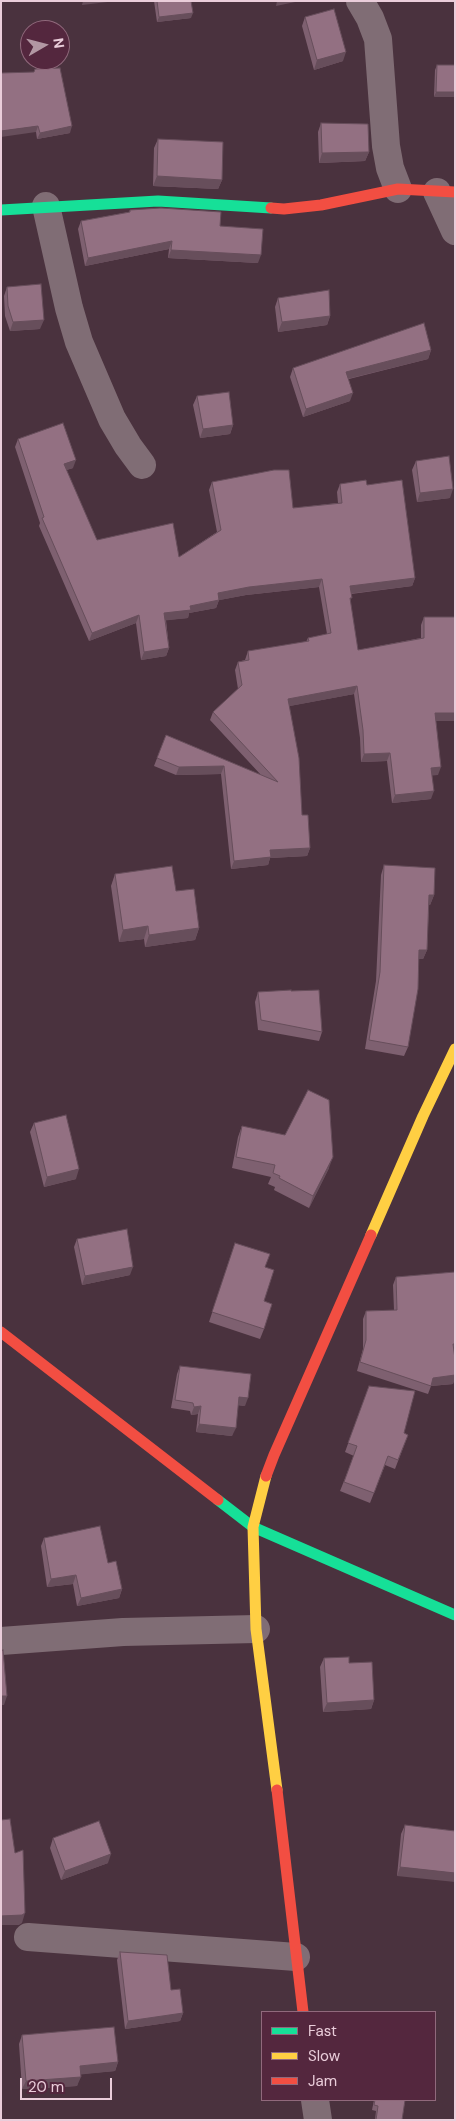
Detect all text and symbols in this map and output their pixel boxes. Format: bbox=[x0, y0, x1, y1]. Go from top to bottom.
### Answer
north arrow bbox=[20, 20, 70, 70]
text: N bbox=[49, 37, 68, 49]
legend bbox=[261, 2011, 436, 2101]
text: Fast bbox=[308, 2021, 337, 2041]
text: Slow bbox=[308, 2046, 340, 2066]
scale bar bbox=[22, 2068, 115, 2100]
text: Jam bbox=[308, 2071, 337, 2091]
text: 20 m bbox=[28, 2077, 64, 2097]

